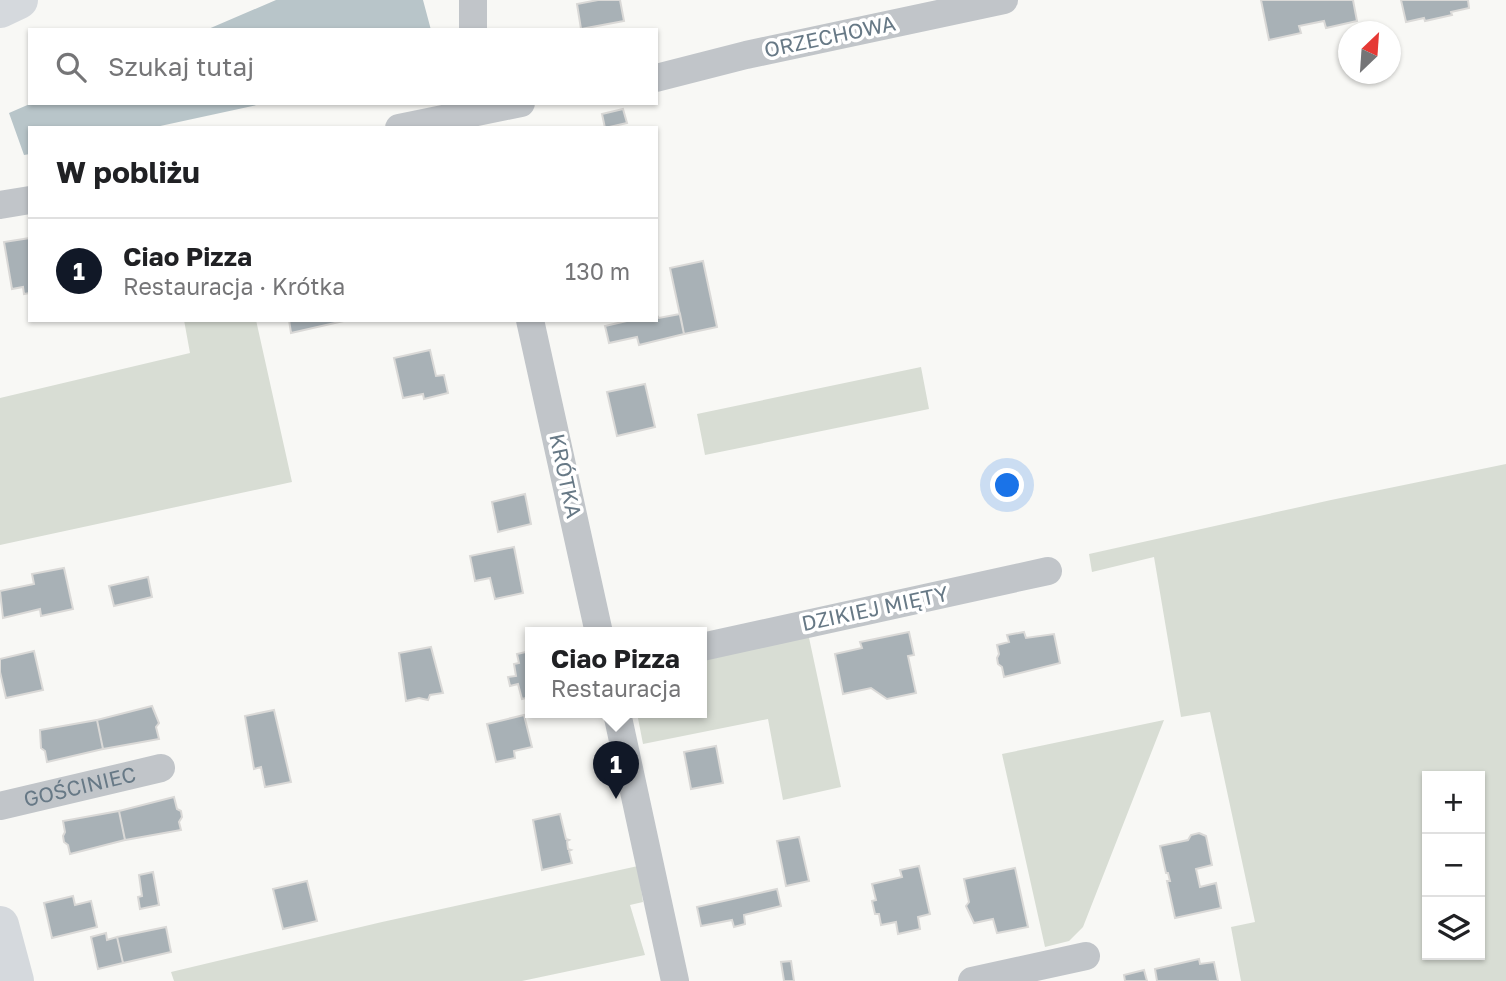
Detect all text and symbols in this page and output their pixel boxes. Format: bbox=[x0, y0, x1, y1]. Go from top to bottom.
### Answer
street label: ORZECHOWA bbox=[762, 9, 898, 63]
north arrow bbox=[1338, 21, 1401, 84]
search box bbox=[28, 28, 658, 105]
icon: search bbox=[52, 48, 90, 86]
text: Szukaj tutaj bbox=[108, 51, 254, 82]
text: W pobliżu bbox=[56, 154, 200, 190]
text: Ciao Pizza bbox=[123, 241, 252, 272]
text: 1 bbox=[73, 257, 85, 285]
text: 130 m bbox=[565, 257, 630, 285]
text: Restauracja · Krótka bbox=[123, 272, 345, 300]
street label: KRÓTKA bbox=[544, 431, 588, 521]
your location bbox=[990, 468, 1024, 502]
street label: DZIKIEJ MIĘTY bbox=[799, 580, 951, 636]
popup bbox=[525, 627, 707, 718]
text: Ciao Pizza bbox=[551, 643, 680, 674]
text: Restauracja bbox=[551, 674, 681, 702]
pin: 1 bbox=[593, 741, 639, 799]
street label: GOŚCINIEC bbox=[21, 760, 138, 812]
map controls bbox=[1422, 771, 1485, 960]
button: + bbox=[1422, 771, 1485, 834]
button: − bbox=[1422, 834, 1485, 897]
button: layers bbox=[1422, 897, 1485, 960]

